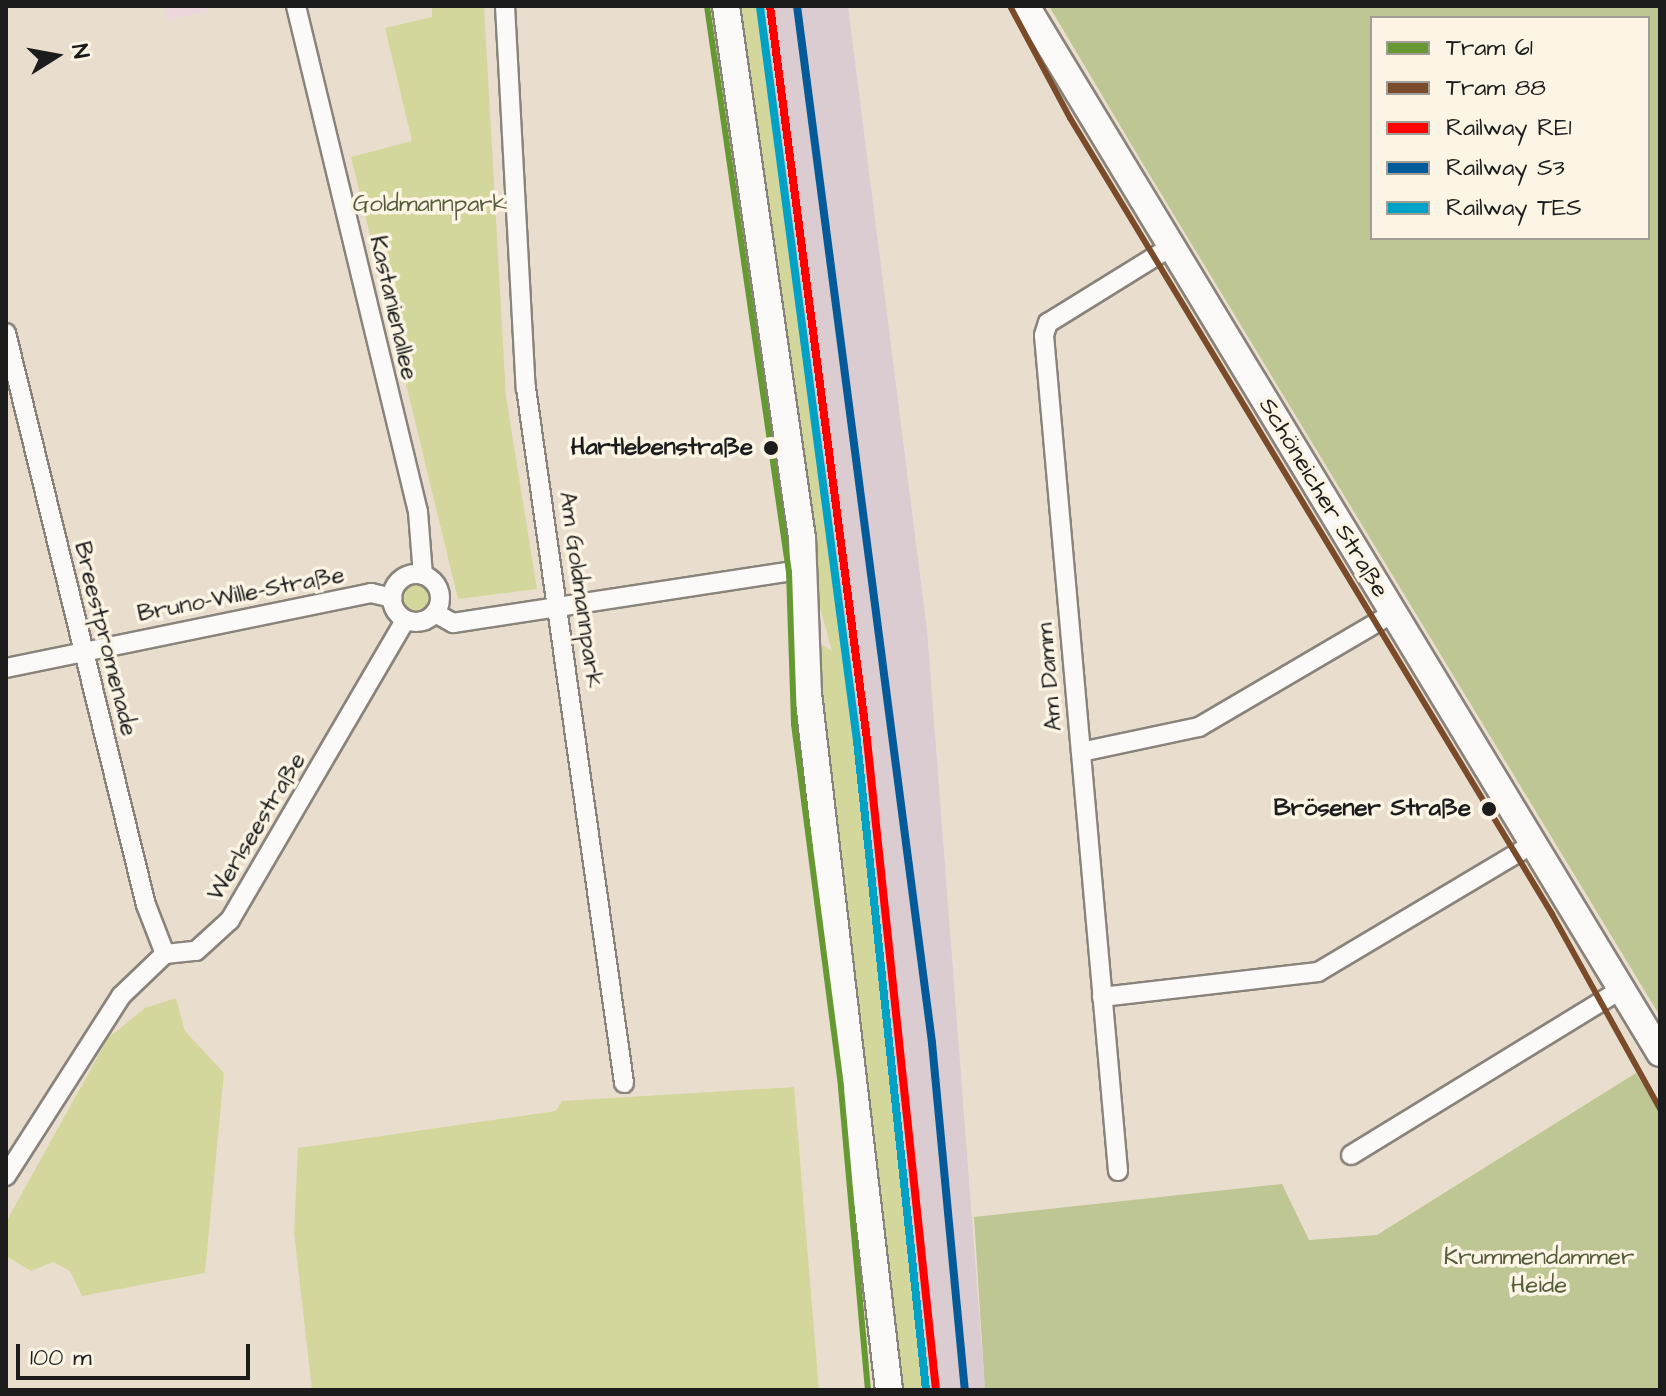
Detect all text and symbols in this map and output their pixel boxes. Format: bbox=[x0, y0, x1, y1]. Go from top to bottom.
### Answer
north arrow bbox=[16, 16, 96, 96]
legend bbox=[1370, 16, 1650, 240]
text: Tram 61 bbox=[1446, 31, 1533, 65]
text: N bbox=[64, 42, 97, 61]
text: Tram 88 bbox=[1446, 71, 1546, 105]
text: Railway RE1 bbox=[1446, 111, 1572, 145]
text: Railway S3 bbox=[1446, 151, 1565, 185]
park label: Goldmannpark bbox=[353, 191, 507, 219]
text: Railway TES bbox=[1446, 191, 1582, 225]
street label: Kastanienallee bbox=[362, 233, 424, 383]
street label: Schöneicher Straße bbox=[1252, 393, 1394, 603]
place label: Hartlebenstraße bbox=[571, 434, 753, 462]
marker: Hartlebenstraße bbox=[760, 437, 782, 459]
street label: Am Goldmannpark bbox=[552, 490, 608, 690]
street label: Breestpromenade bbox=[67, 539, 143, 739]
street label: Bruno-Wille-Straße bbox=[135, 561, 347, 629]
street label: Am Damm bbox=[1031, 622, 1069, 732]
street label: Werlseestraße bbox=[201, 748, 313, 906]
place label: Brösener Straße bbox=[1274, 795, 1471, 823]
marker: Brösener Straße bbox=[1478, 798, 1500, 820]
park label: Krummendammer Heide bbox=[1444, 1244, 1634, 1300]
scale bar bbox=[20, 1328, 254, 1378]
text: 100 m bbox=[30, 1341, 92, 1375]

